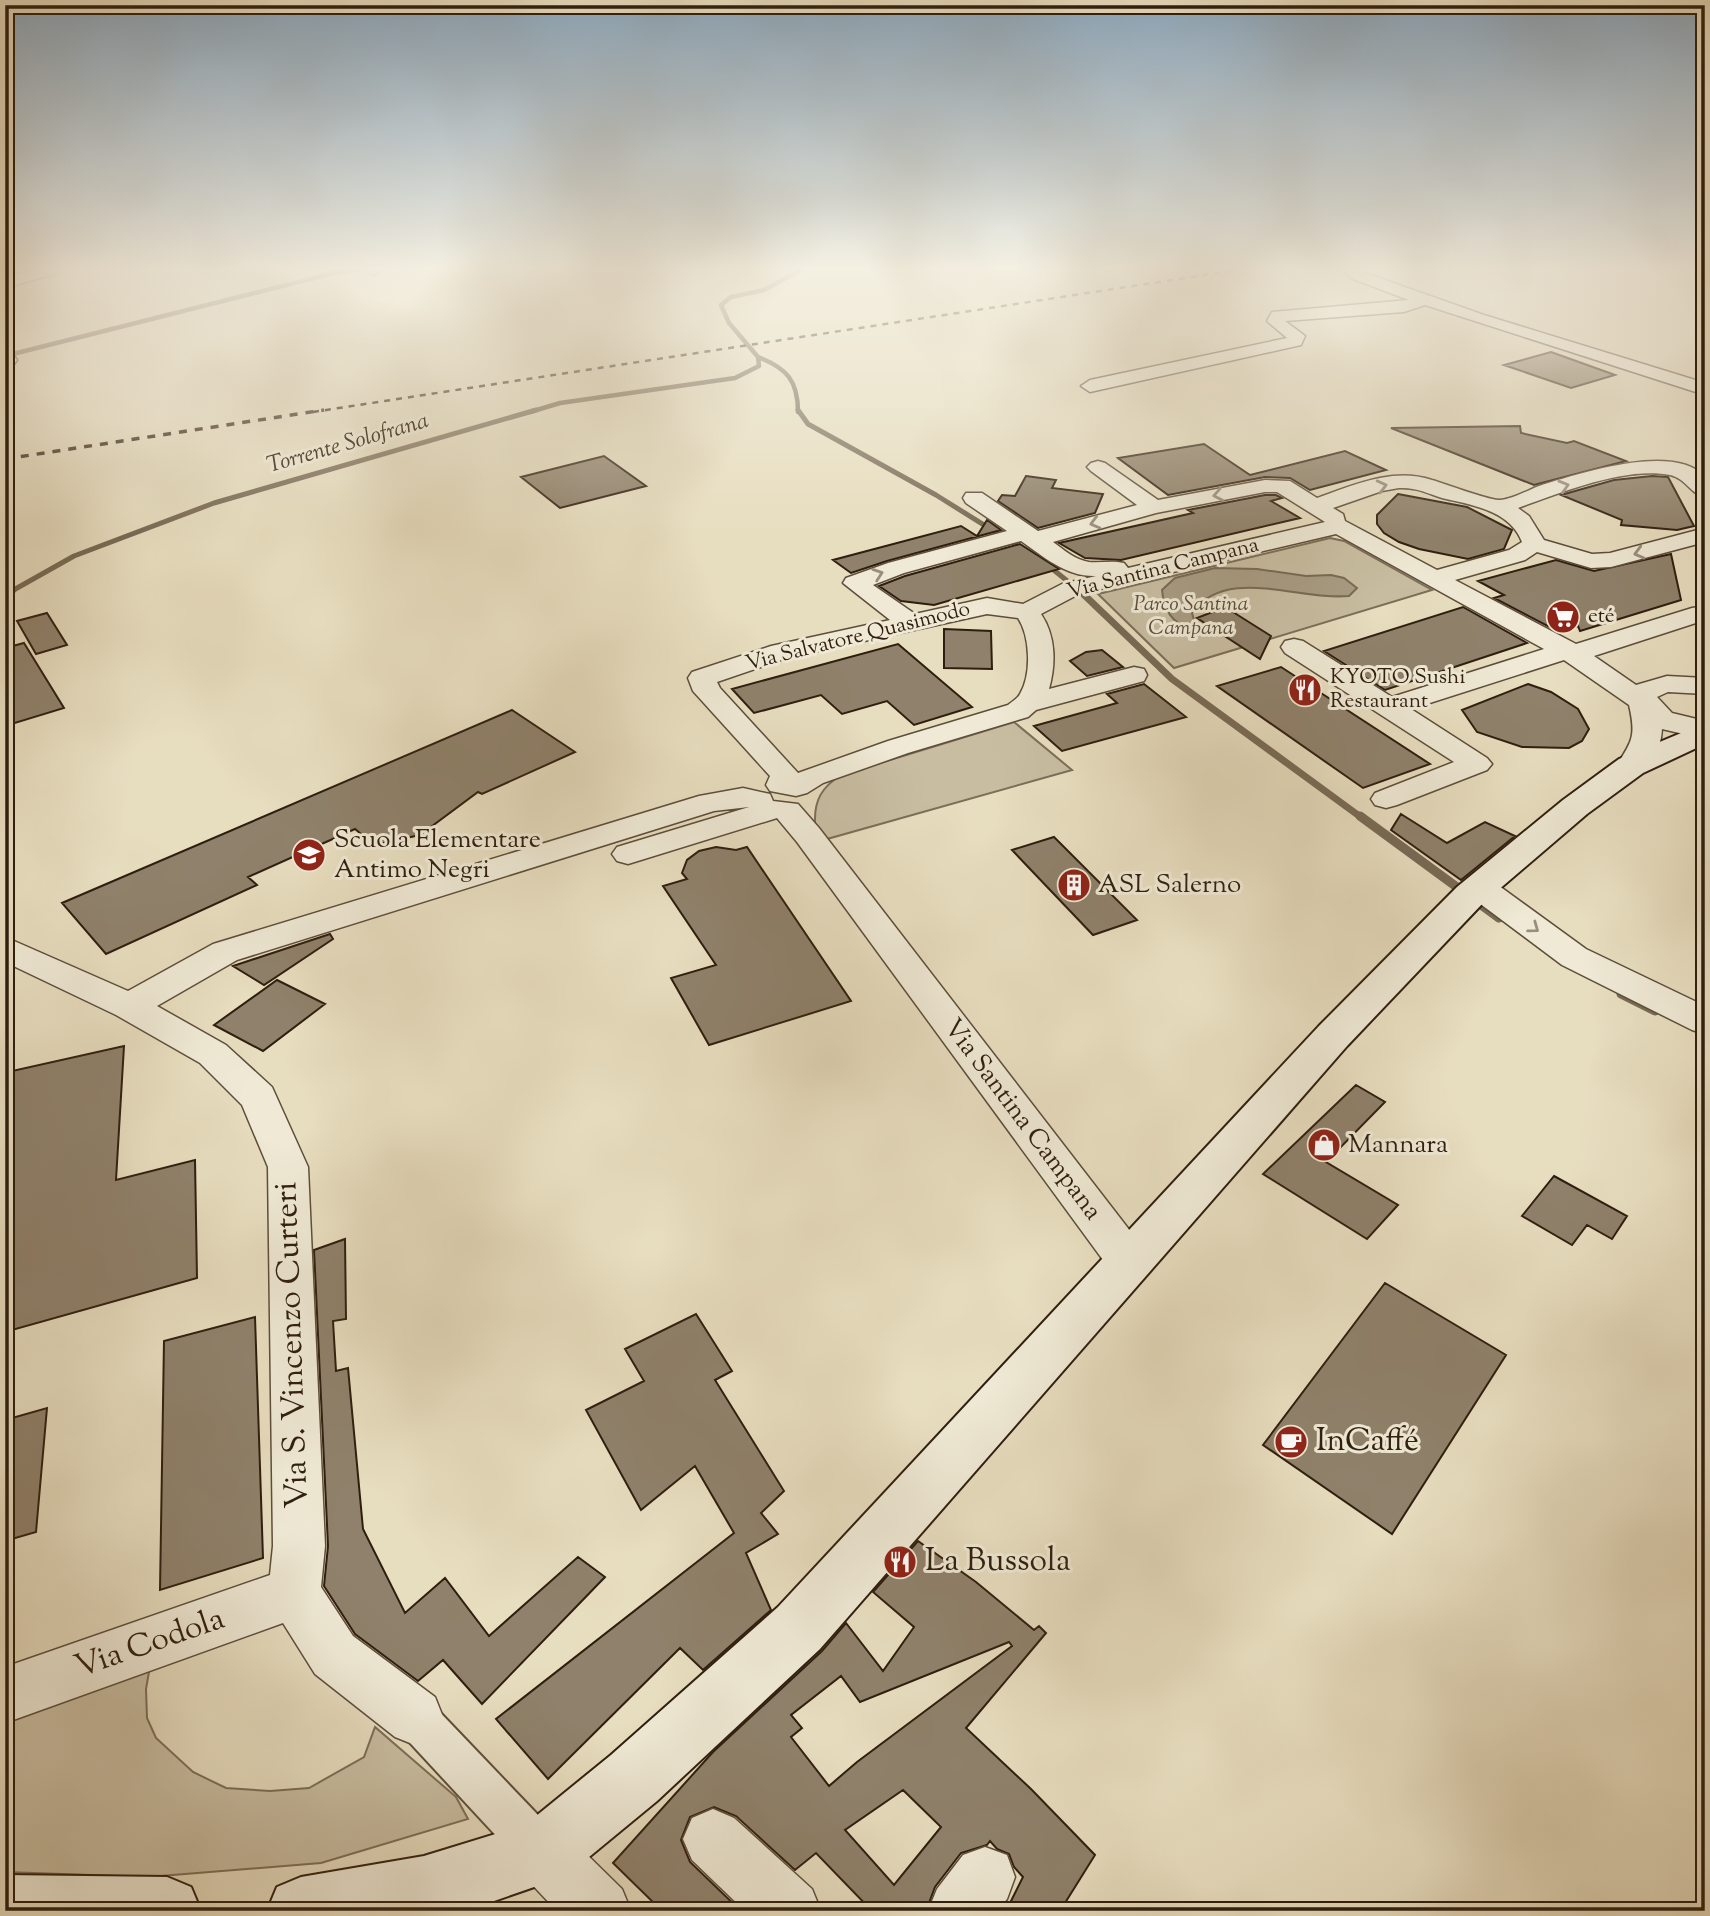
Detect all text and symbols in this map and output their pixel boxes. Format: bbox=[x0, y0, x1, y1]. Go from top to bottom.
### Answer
water label: Torrente Solofrana bbox=[263, 405, 433, 483]
one-way arrow bbox=[1558, 479, 1570, 494]
one-way arrow bbox=[1376, 480, 1388, 494]
one-way arrow bbox=[1212, 487, 1224, 502]
one-way arrow bbox=[1089, 515, 1101, 529]
street label: Via Santina Campana bbox=[1064, 531, 1262, 607]
one-way arrow bbox=[1633, 544, 1645, 559]
one-way arrow bbox=[871, 568, 884, 582]
park label: Parco Santina Campana bbox=[1134, 590, 1249, 644]
street label: Via Salvatore Quasimodo bbox=[743, 595, 973, 679]
supermarket icon: eté bbox=[1544, 598, 1582, 636]
place label: eté bbox=[1588, 602, 1615, 632]
place label: KYOTO Sushi Restaurant bbox=[1330, 663, 1465, 717]
restaurant icon: KYOTO Sushi Restaurant bbox=[1286, 671, 1324, 709]
place label: Scuola Elementare Antimo Negri bbox=[334, 822, 541, 889]
school or university icon: Scuola Elementare Antimo Negri bbox=[290, 836, 328, 874]
building icon: ASL Salerno bbox=[1055, 866, 1093, 904]
place label: ASL Salerno bbox=[1098, 867, 1241, 904]
one-way arrow bbox=[1526, 920, 1538, 932]
street label: Via Santina Campana bbox=[934, 1012, 1110, 1228]
shop icon: Mannara bbox=[1305, 1126, 1343, 1164]
place label: Mannara bbox=[1348, 1127, 1448, 1164]
street label: Via S. Vincenzo Curteri bbox=[264, 1181, 322, 1509]
place label: InCaffé bbox=[1316, 1419, 1419, 1465]
cafe icon: InCaffé bbox=[1272, 1423, 1310, 1461]
place label: La Bussola bbox=[925, 1539, 1071, 1585]
restaurant icon: La Bussola bbox=[881, 1543, 919, 1581]
street label: Via Codola bbox=[69, 1597, 231, 1691]

